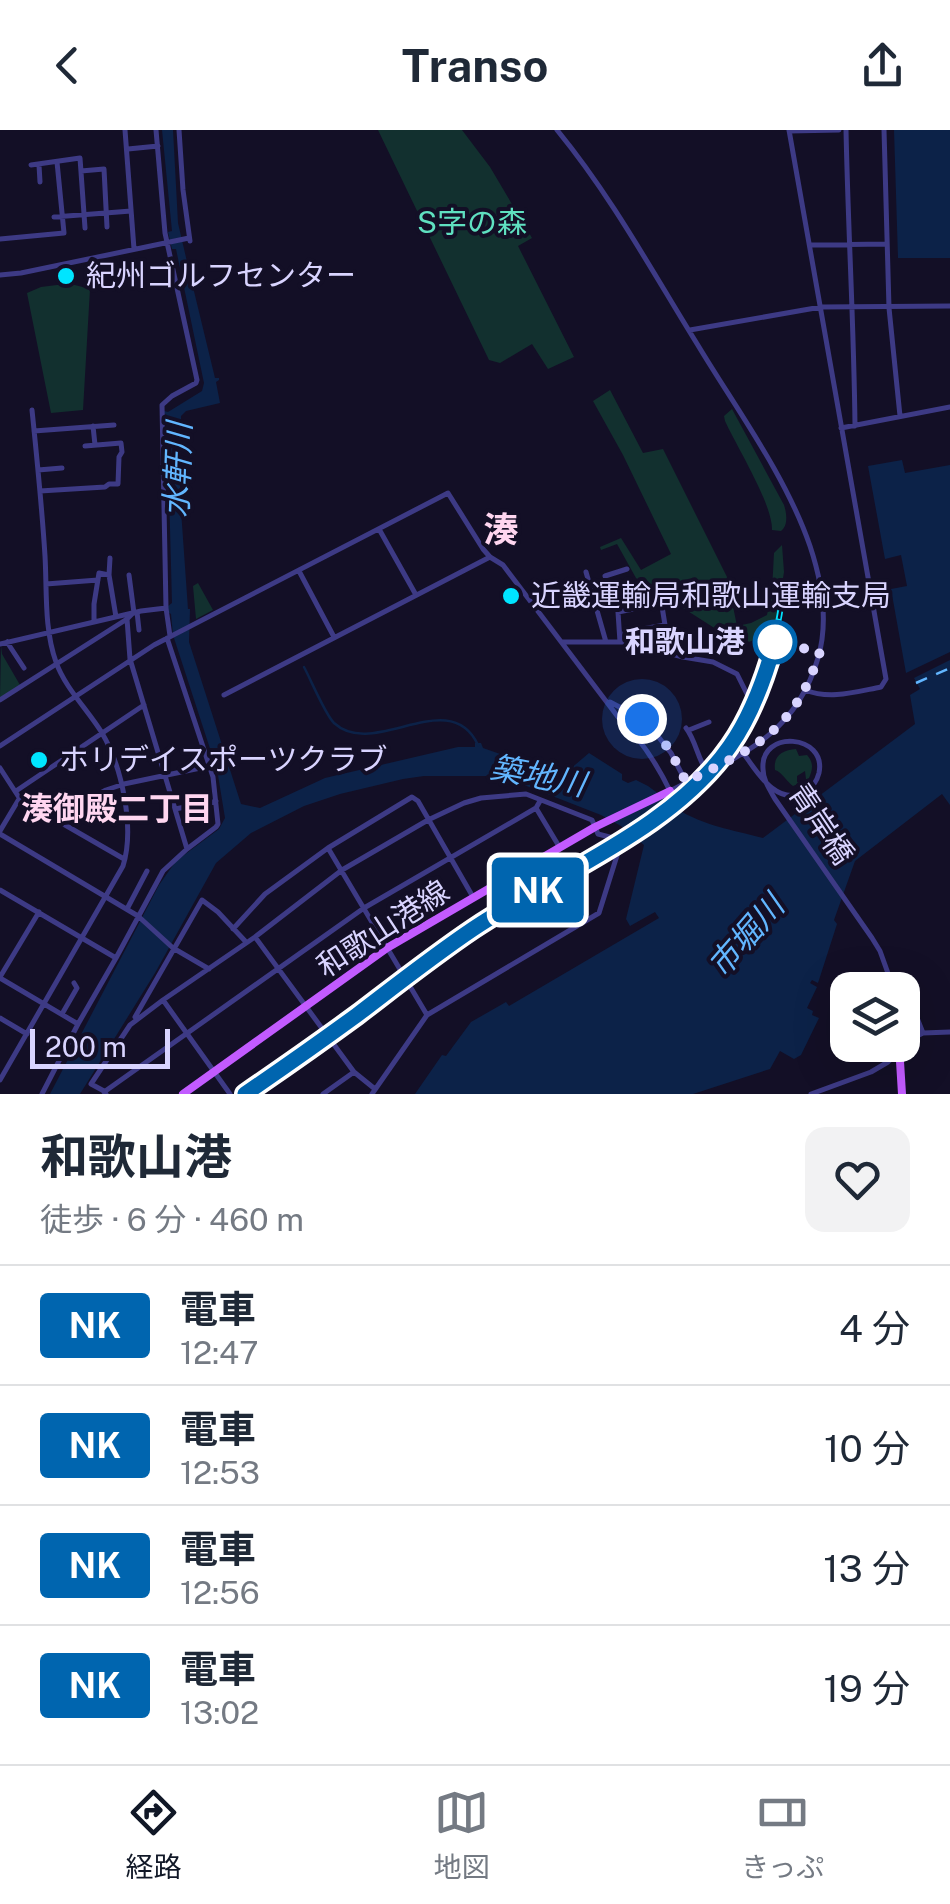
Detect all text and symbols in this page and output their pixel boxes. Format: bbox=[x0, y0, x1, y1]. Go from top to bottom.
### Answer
icon: back bbox=[40, 38, 95, 93]
icon: share bbox=[855, 38, 910, 93]
text: Transo bbox=[402, 39, 548, 92]
park label: S字の森 bbox=[417, 204, 527, 240]
place label: 紀州ゴルフセンター bbox=[86, 257, 356, 293]
marker: 紀州ゴルフセンター bbox=[55, 265, 77, 287]
water label: 水軒川 bbox=[157, 418, 198, 519]
district label: 湊 bbox=[483, 509, 519, 550]
place label: 近畿運輸局和歌山運輸支局 bbox=[531, 577, 891, 613]
marker: 近畿運輸局和歌山運輸支局 bbox=[500, 585, 522, 607]
marker: 和歌山港 bbox=[754, 621, 796, 663]
place label: 和歌山港 bbox=[625, 623, 745, 659]
your location bbox=[617, 694, 667, 744]
place label: ホリデイスポーツクラブ bbox=[59, 741, 388, 777]
water label: 築地川 bbox=[487, 748, 592, 803]
marker: ホリデイスポーツクラブ bbox=[28, 749, 50, 771]
street label: 青岸橋 bbox=[782, 776, 862, 871]
district label: 湊御殿二丁目 bbox=[21, 790, 213, 827]
line badge: NK bbox=[493, 858, 583, 922]
text: NK bbox=[512, 870, 564, 911]
street label: 和歌山港線 bbox=[310, 872, 455, 984]
water label: 市堀川 bbox=[700, 885, 793, 984]
map controls bbox=[830, 972, 920, 1062]
button: layers bbox=[830, 972, 920, 1062]
scale bar bbox=[30, 1024, 170, 1068]
text: 200 m bbox=[45, 1030, 127, 1063]
button: heart bbox=[805, 1127, 910, 1232]
text: 和歌山港 bbox=[40, 1128, 232, 1185]
text: 徒歩 · 6 分 · 460 m bbox=[40, 1201, 304, 1238]
text: 電車 bbox=[180, 1287, 256, 1332]
text: NK bbox=[69, 1305, 121, 1346]
text: 4 分 bbox=[839, 1306, 910, 1351]
text: 12:47 bbox=[180, 1334, 258, 1371]
text: 電車 bbox=[180, 1407, 256, 1452]
text: NK bbox=[69, 1425, 121, 1466]
text: 10 分 bbox=[824, 1426, 910, 1471]
text: 12:53 bbox=[180, 1454, 260, 1491]
text: 電車 bbox=[180, 1527, 256, 1572]
text: NK bbox=[69, 1545, 121, 1586]
text: 13 分 bbox=[823, 1546, 910, 1591]
text: 12:56 bbox=[180, 1574, 260, 1611]
text: 電車 bbox=[180, 1647, 256, 1692]
text: NK bbox=[69, 1665, 121, 1706]
text: 19 分 bbox=[824, 1666, 910, 1711]
text: 13:02 bbox=[180, 1694, 259, 1731]
tab: 経路 bbox=[126, 1785, 182, 1885]
tab: 地図 bbox=[434, 1785, 490, 1885]
tab: きっぷ bbox=[741, 1785, 824, 1885]

